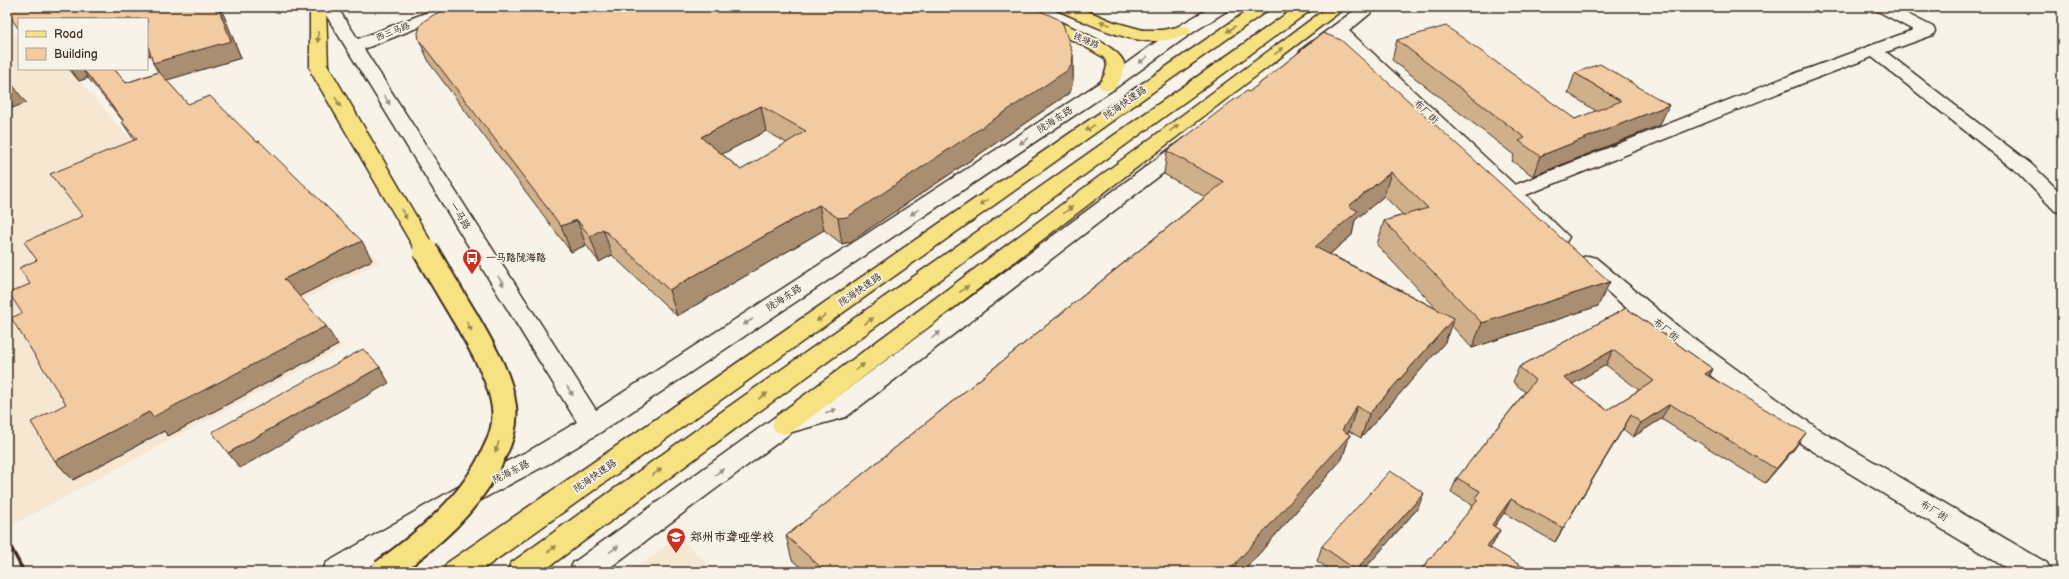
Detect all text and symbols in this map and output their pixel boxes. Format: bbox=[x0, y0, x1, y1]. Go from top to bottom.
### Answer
legend bbox=[18, 18, 148, 70]
street label: 西三马路 bbox=[374, 20, 412, 44]
one-way arrow bbox=[1098, 20, 1110, 26]
one-way arrow bbox=[1226, 25, 1237, 33]
text: Road bbox=[54, 27, 83, 42]
one-way arrow bbox=[315, 31, 321, 44]
street label: 钱塘路 bbox=[1071, 31, 1101, 51]
one-way arrow bbox=[1273, 46, 1284, 55]
text: Building bbox=[54, 47, 98, 62]
one-way arrow bbox=[1137, 56, 1148, 64]
street label: 陇海快速路 bbox=[1101, 84, 1149, 122]
one-way arrow bbox=[383, 94, 390, 106]
one-way arrow bbox=[335, 96, 342, 108]
street label: 布厂街 bbox=[1411, 97, 1441, 127]
street label: 陇海东路 bbox=[1035, 104, 1075, 136]
one-way arrow bbox=[1085, 124, 1096, 132]
one-way arrow bbox=[1169, 124, 1180, 133]
one-way arrow bbox=[1018, 137, 1029, 145]
one-way arrow bbox=[979, 198, 989, 206]
street label: 一马路 bbox=[447, 200, 473, 232]
one-way arrow bbox=[1062, 206, 1073, 214]
one-way arrow bbox=[400, 208, 407, 220]
one-way arrow bbox=[910, 208, 920, 216]
bus stop icon: 一马路陇海路 bbox=[461, 247, 483, 275]
place label: 一马路陇海路 bbox=[486, 252, 546, 264]
street label: 陇海快速路 bbox=[836, 271, 884, 309]
one-way arrow bbox=[497, 275, 504, 287]
street label: 陇海东路 bbox=[764, 282, 804, 314]
one-way arrow bbox=[959, 285, 969, 293]
one-way arrow bbox=[815, 313, 826, 322]
street label: 布厂街 bbox=[1651, 316, 1681, 344]
one-way arrow bbox=[863, 317, 874, 325]
one-way arrow bbox=[742, 319, 754, 326]
one-way arrow bbox=[466, 320, 473, 332]
one-way arrow bbox=[931, 331, 942, 339]
one-way arrow bbox=[855, 363, 866, 371]
one-way arrow bbox=[566, 386, 574, 396]
one-way arrow bbox=[757, 392, 768, 400]
one-way arrow bbox=[826, 408, 838, 414]
one-way arrow bbox=[494, 442, 500, 454]
street label: 陇海快速路 bbox=[571, 457, 619, 495]
street label: 陇海东路 bbox=[490, 458, 532, 486]
one-way arrow bbox=[652, 468, 663, 476]
one-way arrow bbox=[714, 468, 725, 477]
street label: 布厂街 bbox=[1918, 498, 1950, 524]
school or university icon: 郑州市聋哑学校 bbox=[665, 526, 687, 554]
place label: 郑州市聋哑学校 bbox=[690, 530, 774, 545]
one-way arrow bbox=[547, 545, 558, 553]
one-way arrow bbox=[609, 545, 620, 553]

